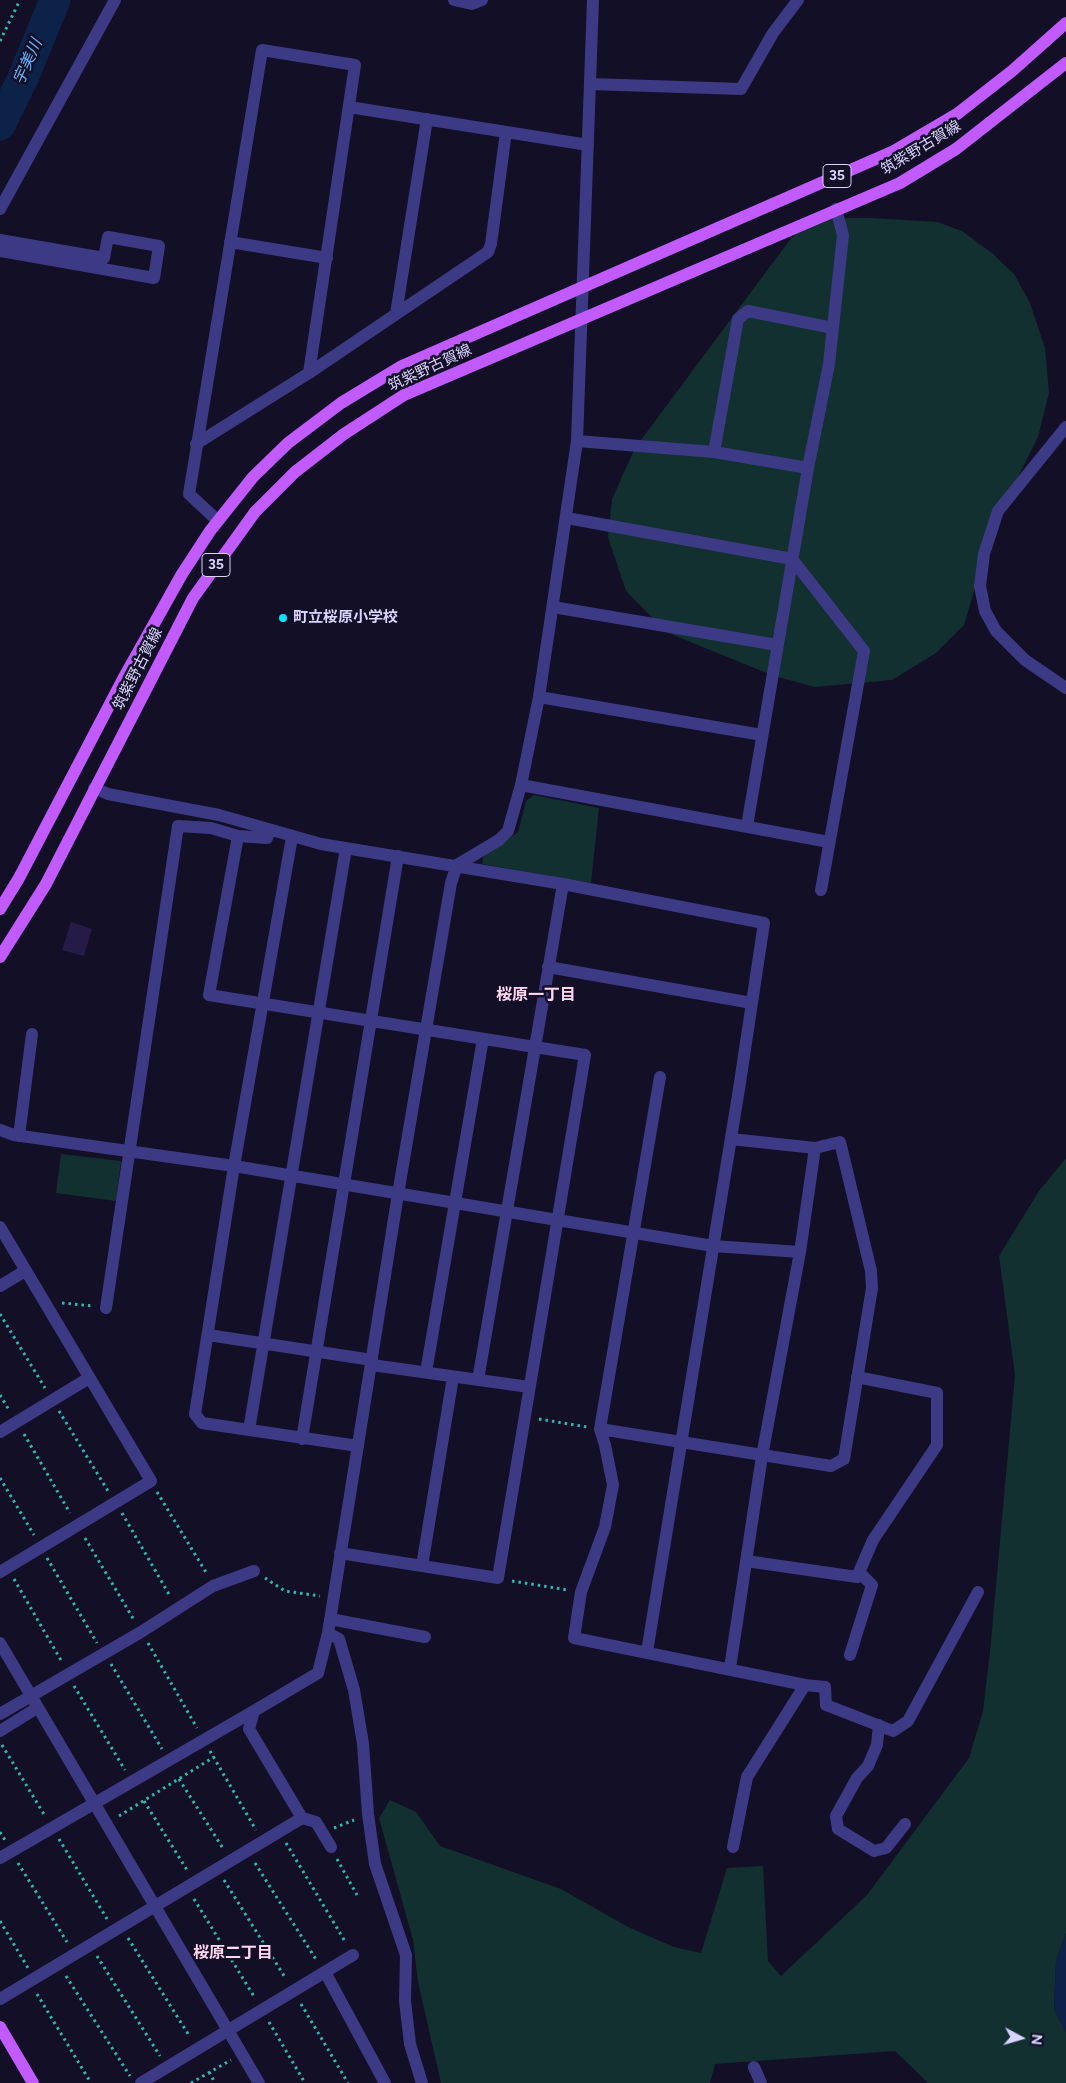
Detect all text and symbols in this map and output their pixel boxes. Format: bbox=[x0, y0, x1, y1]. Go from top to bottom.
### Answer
water label: 宇美川 bbox=[9, 36, 47, 88]
street label: 筑紫野古賀線 bbox=[878, 117, 964, 179]
road number: 35 bbox=[823, 165, 851, 188]
street label: 筑紫野古賀線 bbox=[385, 341, 475, 395]
road number: 35 bbox=[202, 554, 230, 576]
place label: 町立桜原小学校 bbox=[293, 609, 398, 627]
marker: 町立桜原小学校 bbox=[277, 612, 289, 624]
street label: 筑紫野古賀線 bbox=[110, 625, 166, 713]
district label: 桜原一丁目 bbox=[496, 985, 576, 1005]
district label: 桜原二丁目 bbox=[193, 1943, 273, 1963]
north arrow bbox=[996, 2013, 1046, 2063]
text: N bbox=[1027, 2033, 1045, 2046]

